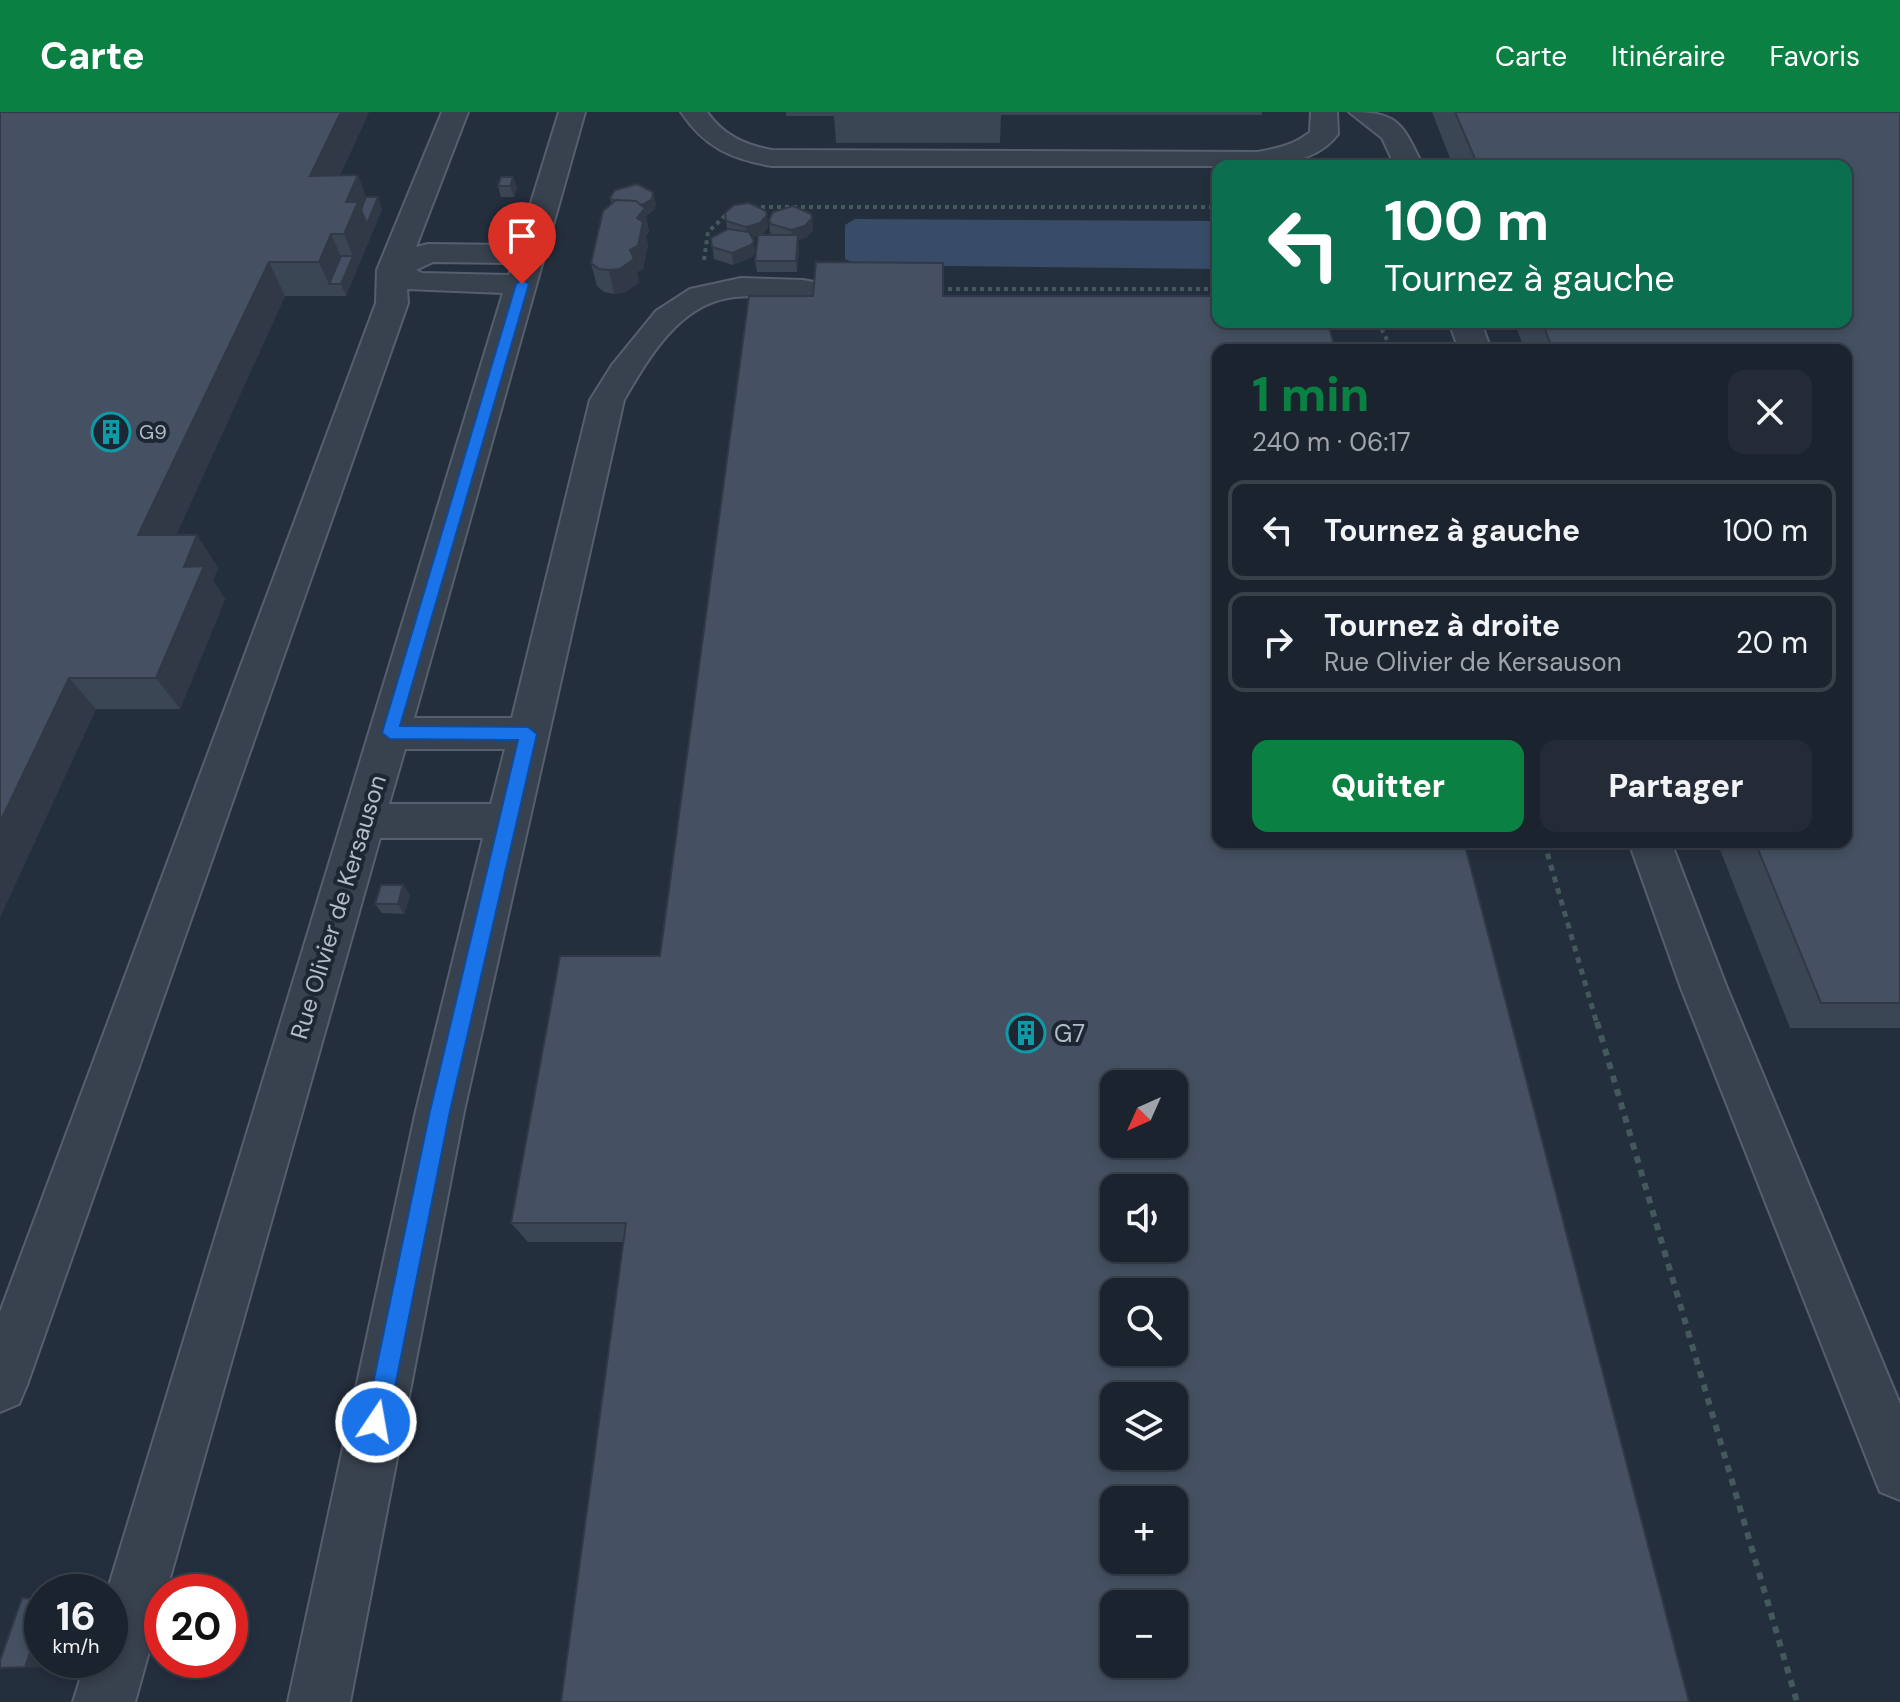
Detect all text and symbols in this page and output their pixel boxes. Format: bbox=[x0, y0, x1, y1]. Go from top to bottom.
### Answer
text: Carte bbox=[40, 31, 145, 81]
text: Carte bbox=[1495, 38, 1567, 75]
text: Itinéraire bbox=[1611, 38, 1725, 75]
text: Favoris bbox=[1769, 38, 1860, 75]
text: 100 m bbox=[1384, 184, 1549, 257]
icon: left bbox=[1252, 192, 1356, 296]
pin bbox=[488, 202, 556, 284]
icon: arrive bbox=[500, 214, 544, 258]
text: Tournez à gauche bbox=[1384, 255, 1675, 302]
text: 1 min bbox=[1252, 363, 1369, 426]
button: close bbox=[1728, 370, 1812, 454]
building icon: G9 bbox=[90, 411, 132, 453]
place label: G9 bbox=[139, 419, 167, 445]
text: 240 m · 06:17 bbox=[1252, 425, 1411, 459]
icon: left bbox=[1256, 508, 1300, 552]
text: Tournez à gauche bbox=[1324, 511, 1580, 550]
text: 100 m bbox=[1723, 511, 1808, 550]
text: Tournez à droite bbox=[1324, 606, 1560, 645]
icon: right bbox=[1256, 620, 1300, 664]
text: 20 m bbox=[1736, 623, 1808, 662]
text: Rue Olivier de Kersauson bbox=[1324, 645, 1622, 679]
button: Quitter bbox=[1252, 740, 1524, 832]
button: Partager bbox=[1540, 740, 1812, 832]
street label: Rue Olivier de Kersauson bbox=[283, 771, 393, 1043]
building icon: G7 bbox=[1005, 1012, 1047, 1054]
place label: G7 bbox=[1054, 1018, 1085, 1049]
north arrow bbox=[1100, 1070, 1188, 1158]
map controls bbox=[1100, 1070, 1188, 1678]
button: sound bbox=[1100, 1174, 1188, 1262]
button: search bbox=[1100, 1278, 1188, 1366]
position arrow bbox=[334, 1380, 418, 1464]
button: layers bbox=[1100, 1382, 1188, 1470]
button: + bbox=[1100, 1486, 1188, 1574]
speed limit sign: 20 bbox=[144, 1574, 248, 1678]
text: 16 bbox=[56, 1590, 96, 1642]
button: − bbox=[1100, 1590, 1188, 1678]
text: km/h bbox=[52, 1633, 100, 1659]

